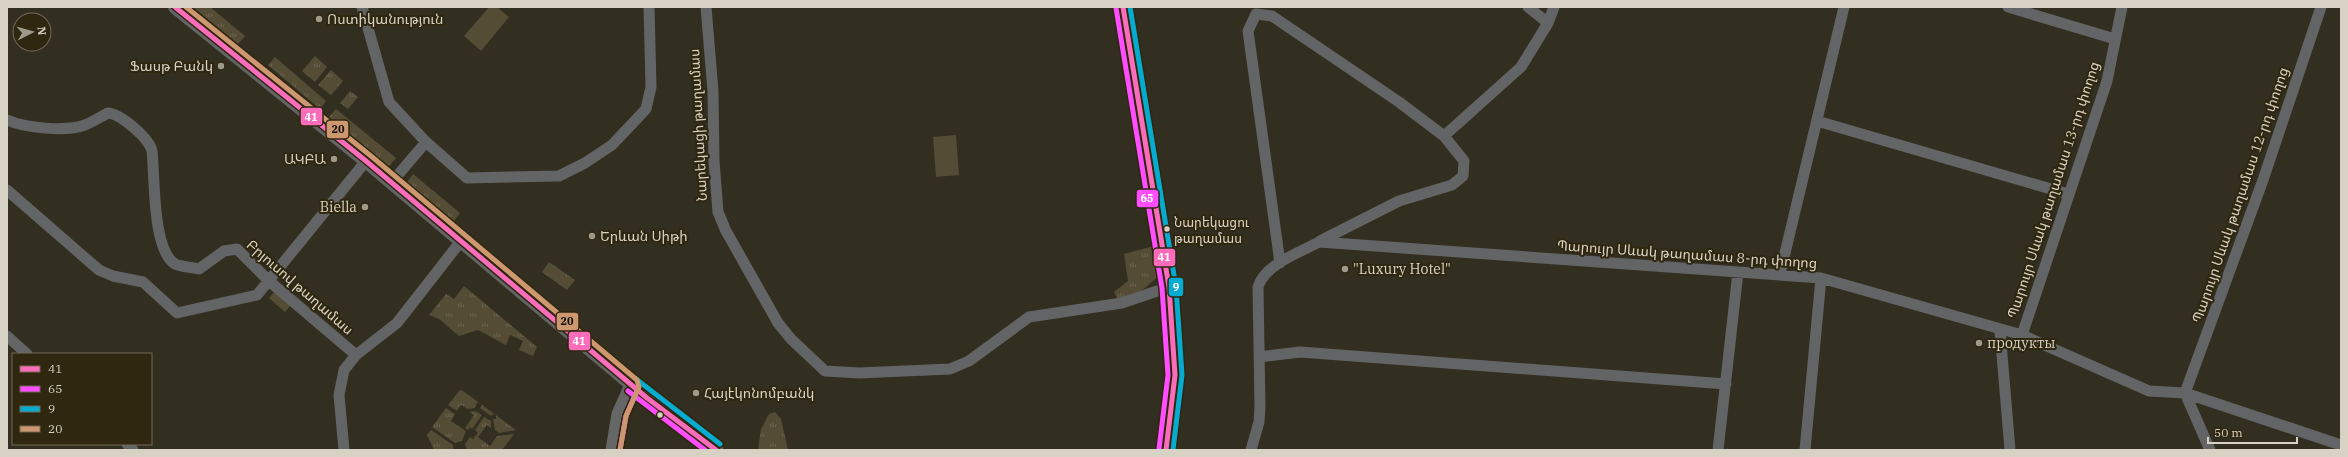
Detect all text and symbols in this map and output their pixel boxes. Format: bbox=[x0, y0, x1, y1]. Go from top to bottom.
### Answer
place label: Ոստիկանություն bbox=[327, 10, 443, 28]
north arrow bbox=[12, 12, 52, 52]
marker: Ոստիկանություն bbox=[314, 14, 324, 24]
text: N bbox=[35, 26, 49, 36]
street label: Նարեկացի թաղամաս bbox=[685, 48, 711, 202]
place label: Ֆասթ Բանկ bbox=[130, 57, 213, 75]
street label: Պարույր Սևակ թաղամաս 13-րդ փողոց bbox=[2003, 59, 2103, 321]
marker: Ֆասթ Բանկ bbox=[216, 61, 226, 71]
street label: Պարույր Սևակ թաղամաս 12-րդ փողոց bbox=[2188, 65, 2292, 325]
line badge: 41 bbox=[300, 107, 323, 126]
text: 41 bbox=[304, 110, 318, 124]
line badge: 20 bbox=[326, 120, 349, 139]
text: 20 bbox=[331, 122, 345, 136]
place label: ԱԿԲԱ bbox=[284, 150, 326, 168]
marker: ԱԿԲԱ bbox=[329, 154, 339, 164]
line badge: 65 bbox=[1136, 189, 1159, 208]
text: 65 bbox=[1140, 191, 1154, 205]
place label: Biella bbox=[320, 198, 357, 216]
marker: Biella bbox=[360, 202, 370, 212]
place label: Նարեկացու թաղամաս bbox=[1174, 214, 1249, 247]
marker: Նարեկացու թաղամաս bbox=[1162, 224, 1172, 234]
place label: Երևան Սիթի bbox=[600, 227, 688, 245]
marker: Երևան Սիթի bbox=[587, 231, 597, 241]
street label: Բրյուսով թաղամաս bbox=[243, 236, 357, 338]
street label: Պարույր Սևակ թաղամաս 8-րդ փողոց bbox=[1556, 236, 1818, 272]
line badge: 41 bbox=[1153, 248, 1176, 267]
text: 41 bbox=[1157, 250, 1171, 264]
place label: "Luxury Hotel" bbox=[1353, 260, 1451, 278]
marker: "Luxury Hotel" bbox=[1340, 264, 1350, 274]
line badge: 9 bbox=[1168, 277, 1184, 297]
text: 9 bbox=[1173, 280, 1180, 294]
line badge: 20 bbox=[556, 312, 579, 331]
text: 20 bbox=[560, 314, 574, 328]
line badge: 41 bbox=[568, 331, 591, 351]
text: 41 bbox=[572, 334, 586, 348]
place label: продукты bbox=[1987, 334, 2056, 352]
marker: продукты bbox=[1974, 338, 1984, 348]
legend bbox=[12, 353, 152, 445]
text: 41 bbox=[48, 361, 62, 376]
text: 65 bbox=[48, 381, 62, 396]
place label: Հայէկոնոմբանկ bbox=[704, 384, 814, 402]
marker: Հայէկոնոմբանկ bbox=[691, 388, 701, 398]
text: 9 bbox=[48, 401, 55, 416]
unlabelled marker bbox=[655, 410, 665, 420]
scale bar bbox=[2208, 419, 2297, 445]
text: 20 bbox=[48, 421, 62, 436]
text: 50 m bbox=[2214, 425, 2243, 440]

